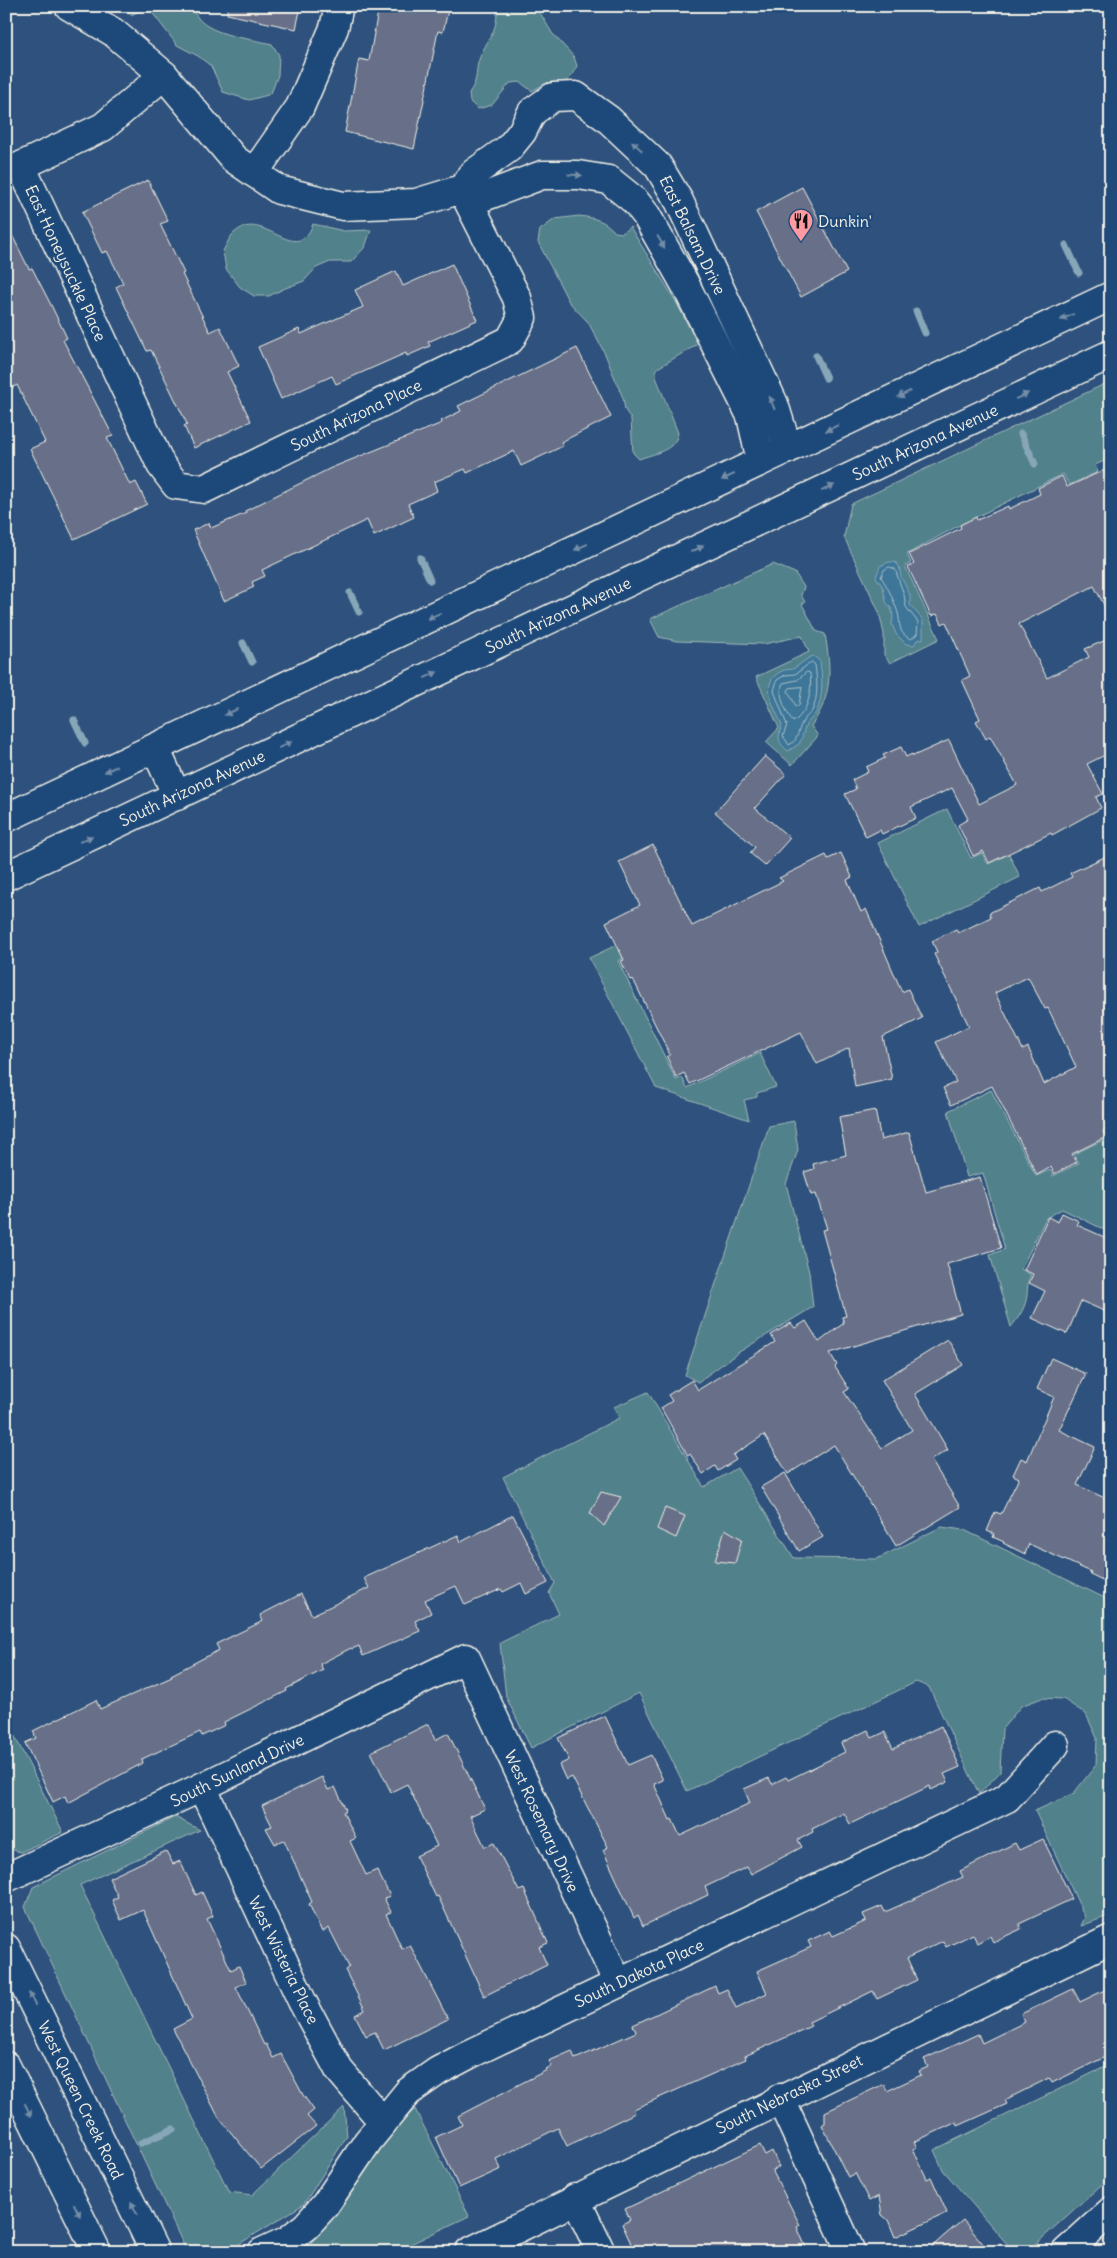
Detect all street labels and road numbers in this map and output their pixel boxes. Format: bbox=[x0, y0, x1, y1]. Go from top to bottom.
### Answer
street label: East Balsam Drive bbox=[655, 172, 731, 298]
street label: East Honeysuckle Place bbox=[21, 182, 111, 344]
street label: South Arizona Place bbox=[287, 375, 425, 455]
street label: South Arizona Avenue bbox=[849, 399, 1001, 485]
street label: South Arizona Avenue bbox=[482, 572, 634, 658]
street label: South Arizona Avenue bbox=[116, 745, 268, 831]
street label: South Sunland Drive bbox=[167, 1729, 307, 1811]
street label: West Rosemary Drive bbox=[500, 1747, 584, 1895]
street label: West Wisteria Place bbox=[244, 1893, 324, 2027]
street label: South Dakota Place bbox=[571, 1934, 707, 2012]
street label: West Queen Creek Road bbox=[34, 2017, 128, 2183]
street label: South Nebraska Street bbox=[712, 2050, 866, 2138]

